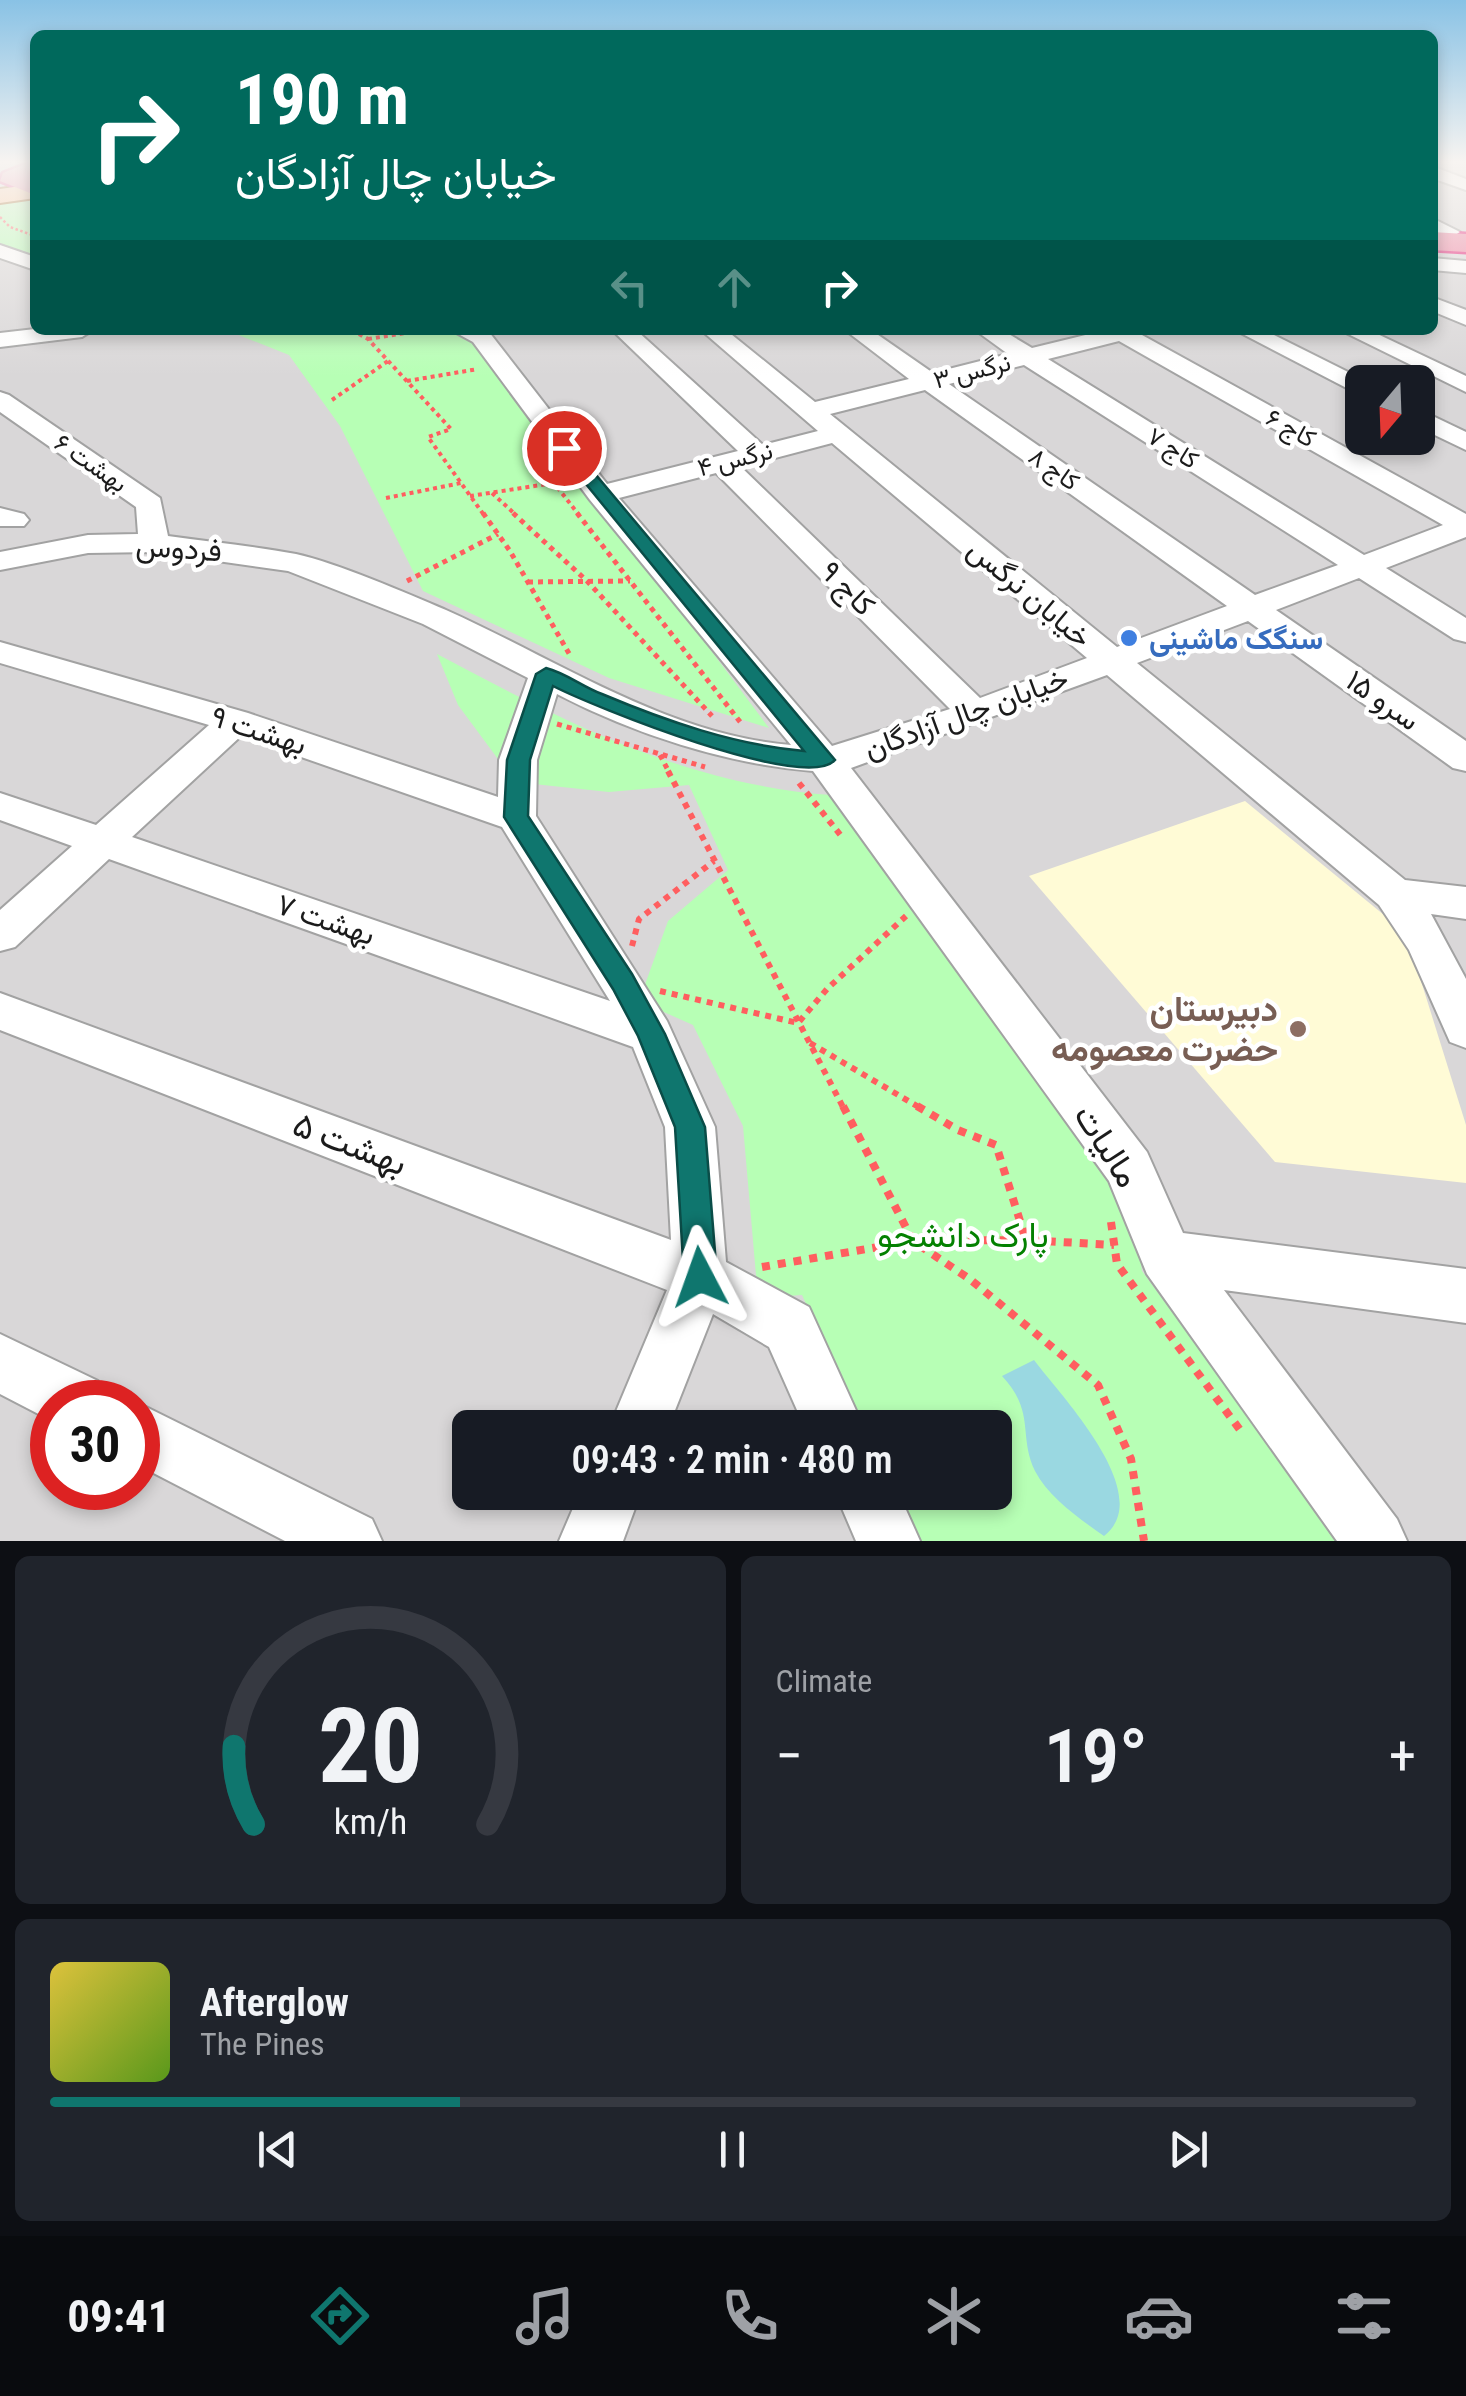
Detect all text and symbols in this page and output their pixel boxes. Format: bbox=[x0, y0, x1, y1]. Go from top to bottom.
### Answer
text: 190 m bbox=[235, 59, 409, 141]
icon: right bbox=[70, 70, 200, 200]
text: خیابان چال آزادگان bbox=[235, 147, 557, 200]
icon: left bbox=[602, 260, 657, 315]
icon: ahead bbox=[707, 260, 762, 315]
icon: right bbox=[812, 260, 867, 315]
street label: نرگس ۳ bbox=[930, 347, 1014, 396]
north arrow bbox=[1345, 365, 1435, 455]
map controls bbox=[1345, 365, 1435, 455]
street label: کاج ۶ bbox=[1260, 403, 1321, 455]
pin bbox=[522, 406, 607, 491]
icon: arrive bbox=[537, 421, 592, 476]
street label: کاج ۷ bbox=[1141, 421, 1204, 477]
street label: بهشت ۶ bbox=[48, 428, 133, 499]
street label: نرگس ۴ bbox=[694, 436, 776, 483]
street label: کاج ۸ bbox=[1022, 441, 1085, 498]
street label: فردوس bbox=[135, 528, 223, 569]
street label: خیابان نرگس bbox=[960, 531, 1099, 656]
street label: کاج ۹ bbox=[811, 553, 883, 625]
place label: سنگک ماشینی bbox=[1149, 621, 1323, 657]
marker: سنگک ماشینی bbox=[1118, 627, 1140, 649]
street label: خیابان چال آزادگان bbox=[859, 660, 1074, 769]
street label: سرو ۱۵ bbox=[1339, 662, 1426, 738]
street label: بهشت ۹ bbox=[207, 698, 311, 763]
street label: بهشت ۷ bbox=[272, 886, 380, 953]
place label: دبیرستان حضرت معصومه bbox=[1051, 989, 1278, 1071]
marker: دبیرستان حضرت معصومه bbox=[1287, 1018, 1309, 1040]
street label: مالیات bbox=[1065, 1097, 1149, 1195]
street label: بهشت ۵ bbox=[287, 1104, 413, 1185]
park label: پارک دانشجو bbox=[877, 1215, 1049, 1259]
position arrow bbox=[648, 1225, 752, 1329]
speed limit sign: 30 bbox=[30, 1380, 160, 1510]
text: 09:43 · 2 min · 480 m bbox=[572, 1438, 892, 1482]
text: Climate bbox=[776, 1662, 872, 1700]
text: 20 bbox=[318, 1686, 423, 1807]
text: 19° bbox=[1044, 1712, 1148, 1800]
text: − bbox=[776, 1724, 803, 1788]
text: + bbox=[1389, 1724, 1416, 1788]
text: km/h bbox=[333, 1801, 407, 1843]
text: Afterglow bbox=[200, 1981, 349, 2025]
text: The Pines bbox=[200, 2025, 325, 2063]
icon: previous bbox=[250, 2122, 305, 2177]
icon: pause bbox=[705, 2122, 760, 2177]
icon: next bbox=[1161, 2122, 1216, 2177]
icon: directions bbox=[305, 2281, 375, 2351]
icon: music bbox=[510, 2281, 580, 2351]
icon: phone bbox=[715, 2281, 785, 2351]
icon: climate bbox=[919, 2281, 989, 2351]
icon: car bbox=[1124, 2281, 1194, 2351]
icon: filters bbox=[1329, 2281, 1399, 2351]
text: 09:41 bbox=[67, 2290, 171, 2343]

